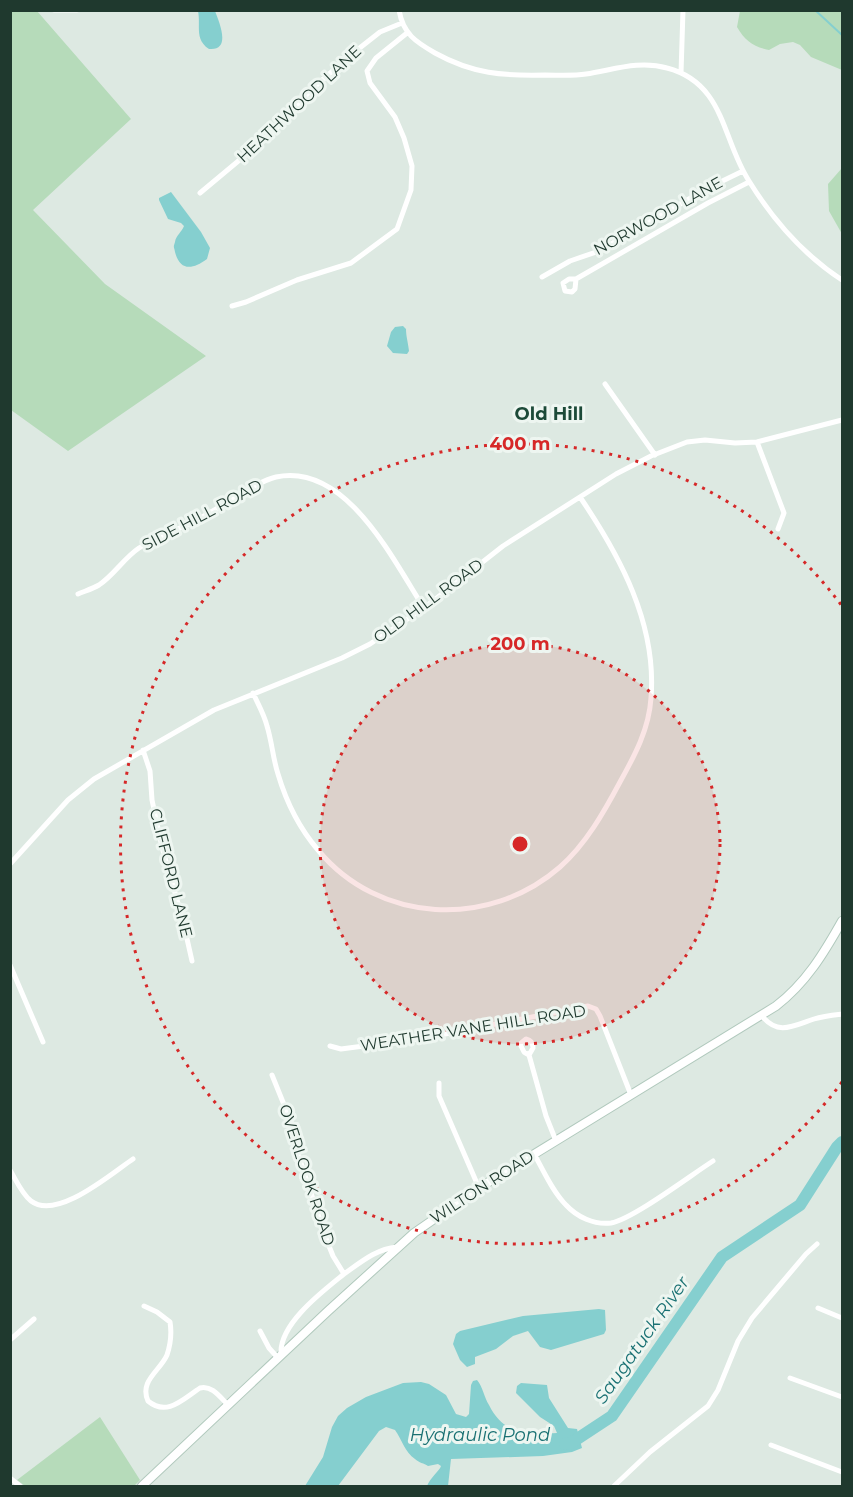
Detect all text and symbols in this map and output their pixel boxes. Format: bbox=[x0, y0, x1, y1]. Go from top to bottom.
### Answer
street label: HEATHWOOD LANE bbox=[233, 42, 365, 166]
street label: NORWOOD LANE bbox=[590, 173, 726, 259]
district label: Old Hill bbox=[515, 403, 583, 425]
text: 400 m bbox=[490, 433, 550, 455]
street label: SIDE HILL ROAD bbox=[139, 475, 265, 555]
street label: OLD HILL ROAD bbox=[370, 555, 486, 647]
text: 200 m bbox=[490, 633, 550, 655]
street label: CLIFFORD LANE bbox=[146, 806, 196, 940]
centre of rings bbox=[510, 834, 530, 854]
street label: WEATHER VANE HILL ROAD bbox=[359, 1001, 587, 1055]
street label: OVERLOOK ROAD bbox=[275, 1102, 339, 1248]
street label: WILTON ROAD bbox=[427, 1146, 537, 1228]
water label: Saugatuck River bbox=[590, 1272, 695, 1408]
water label: Hydraulic Pond bbox=[410, 1424, 551, 1446]

